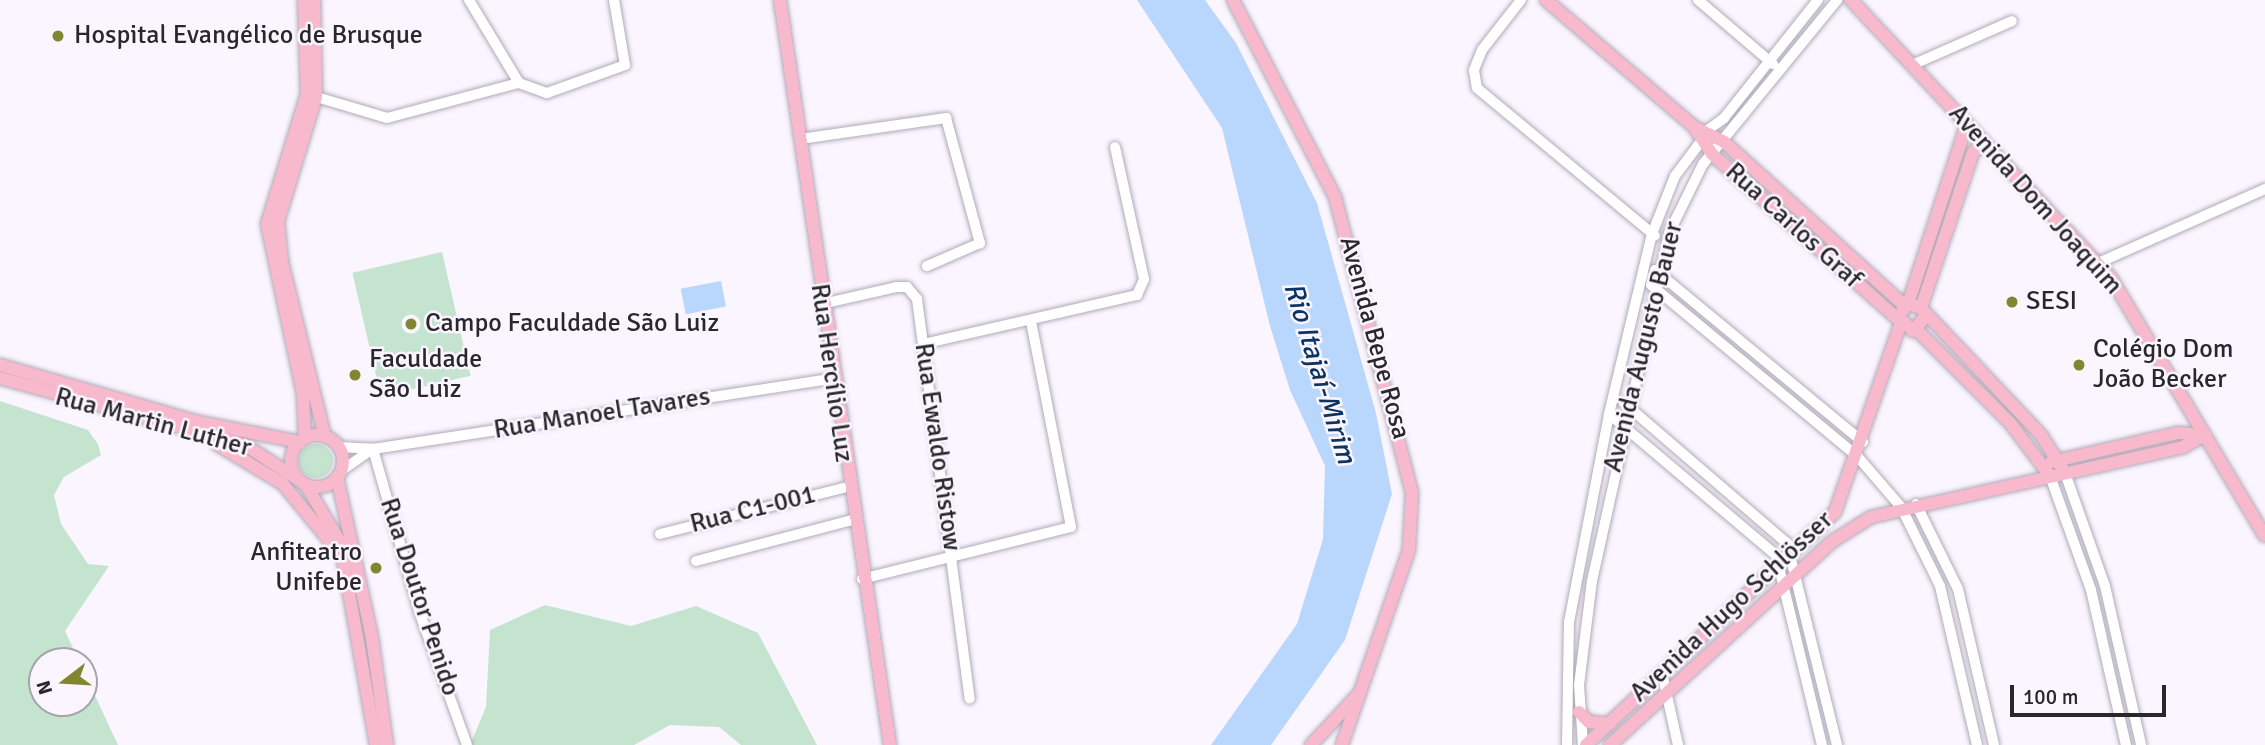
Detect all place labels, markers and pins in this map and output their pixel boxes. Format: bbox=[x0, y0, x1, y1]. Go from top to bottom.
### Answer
place label: Hospital Evangélico de Brusque bbox=[74, 20, 423, 52]
marker: Hospital Evangélico de Brusque bbox=[48, 26, 68, 46]
place label: SESI bbox=[2026, 286, 2077, 318]
marker: SESI bbox=[2004, 294, 2020, 310]
place label: Campo Faculdade São Luiz bbox=[425, 308, 719, 340]
marker: Campo Faculdade São Luiz bbox=[403, 316, 419, 332]
place label: Colégio Dom João Becker bbox=[2093, 334, 2233, 396]
place label: Faculdade São Luiz bbox=[369, 344, 482, 406]
marker: Colégio Dom João Becker bbox=[2071, 357, 2087, 373]
marker: Faculdade São Luiz bbox=[347, 367, 363, 383]
place label: Anfiteatro Unifebe bbox=[250, 537, 362, 598]
marker: Anfiteatro Unifebe bbox=[368, 560, 384, 576]

